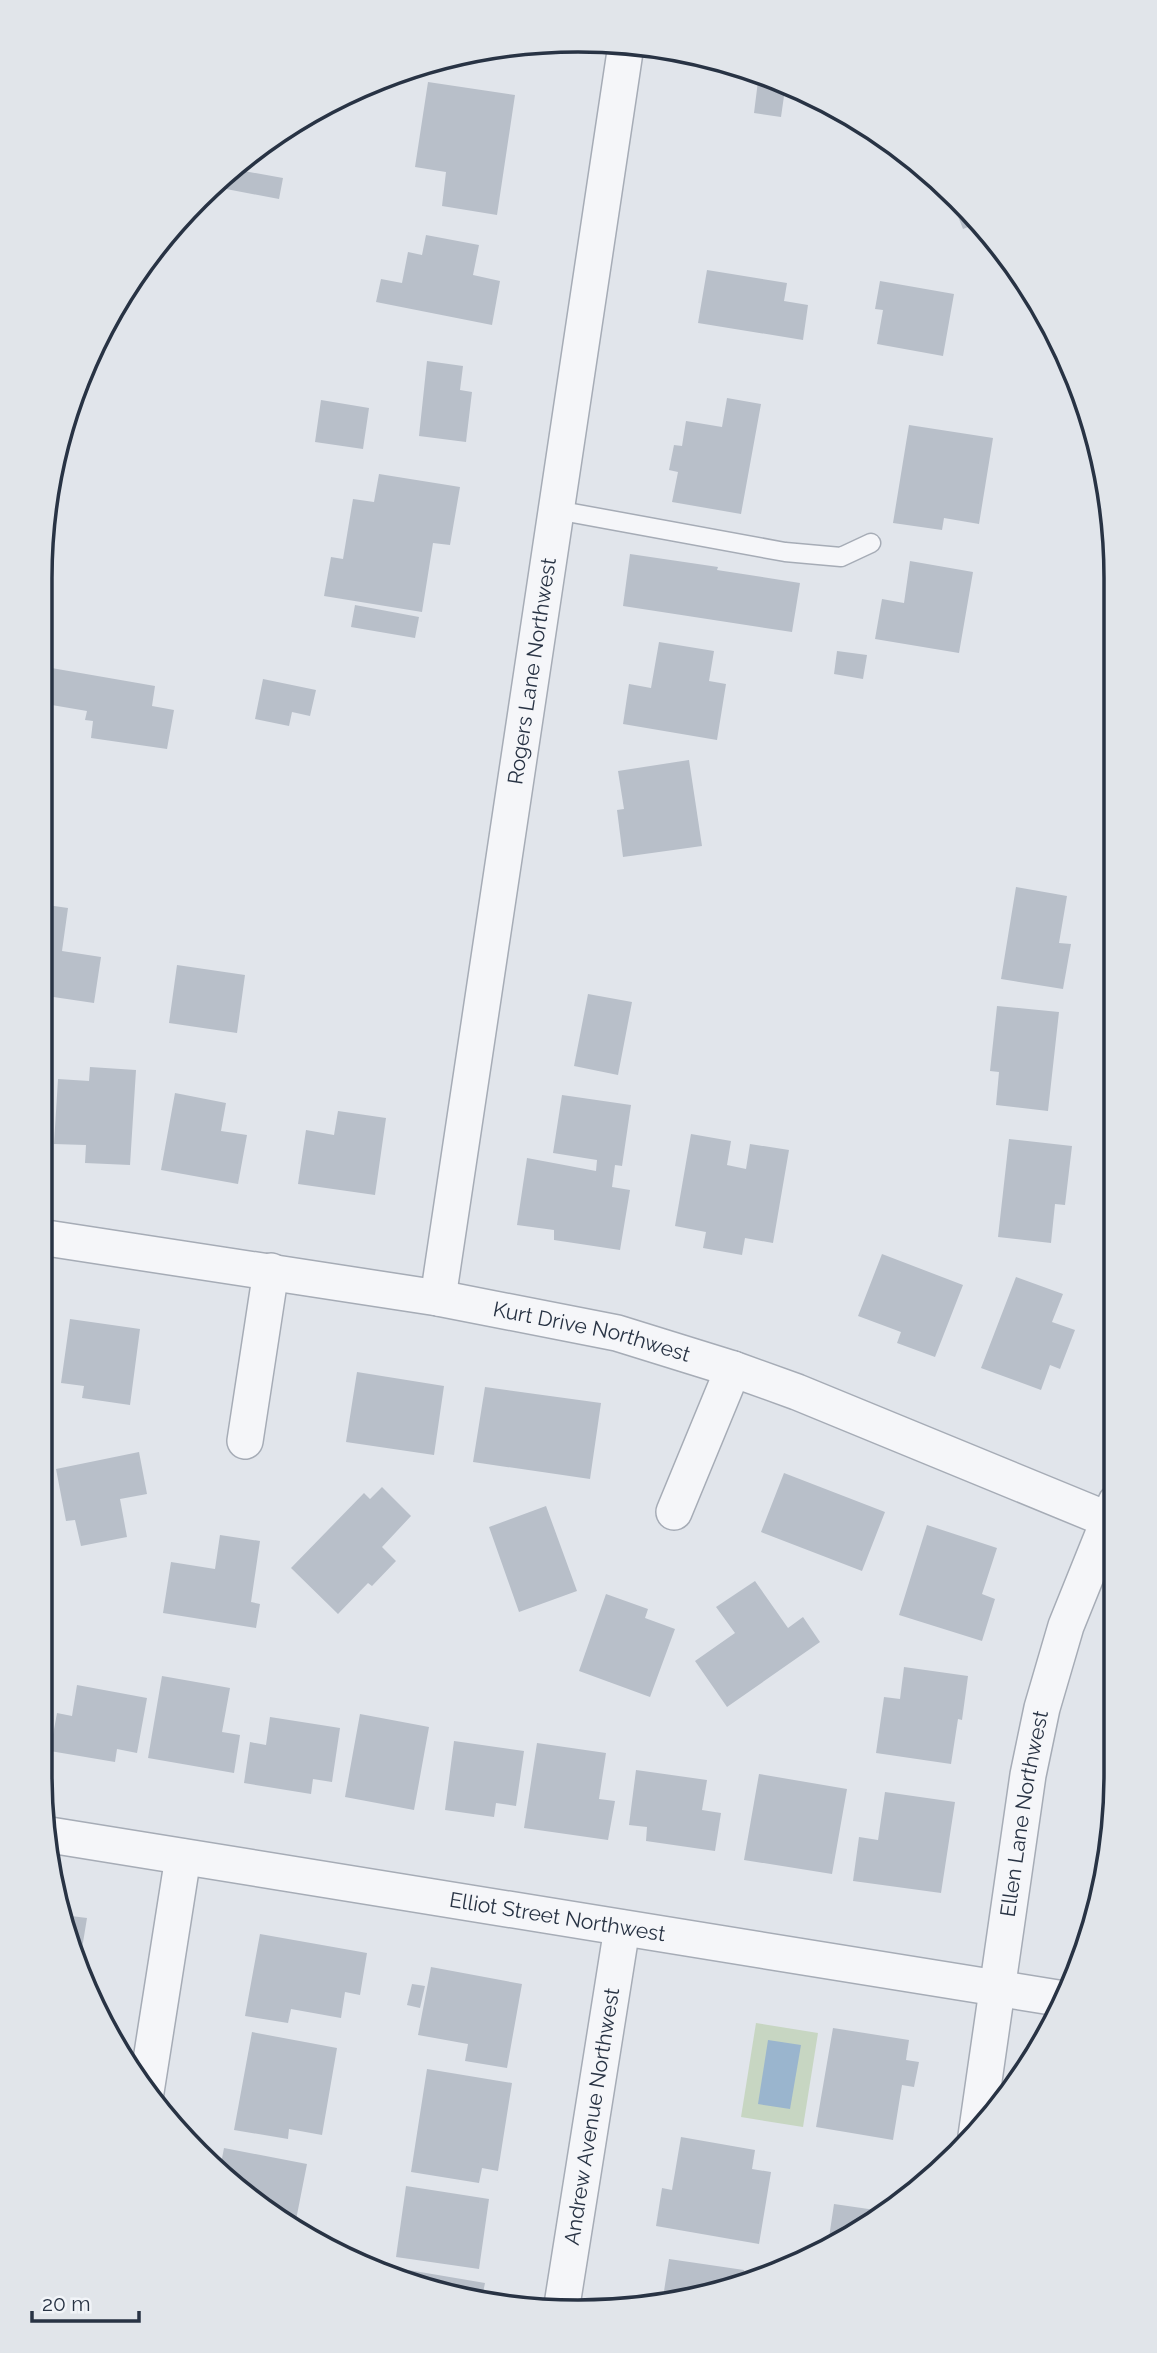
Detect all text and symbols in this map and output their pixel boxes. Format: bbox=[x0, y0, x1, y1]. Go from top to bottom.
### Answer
street label: Rogers Lane Northwest bbox=[502, 556, 561, 786]
street label: Kurt Drive Northwest bbox=[491, 1296, 693, 1367]
street label: Ellen Lane Northwest bbox=[995, 1708, 1053, 1918]
street label: Elliot Street Northwest bbox=[448, 1887, 667, 1946]
street label: Andrew Avenue Northwest bbox=[559, 1986, 624, 2247]
scale bar bbox=[32, 2280, 138, 2324]
text: 20 m bbox=[42, 2291, 90, 2316]

